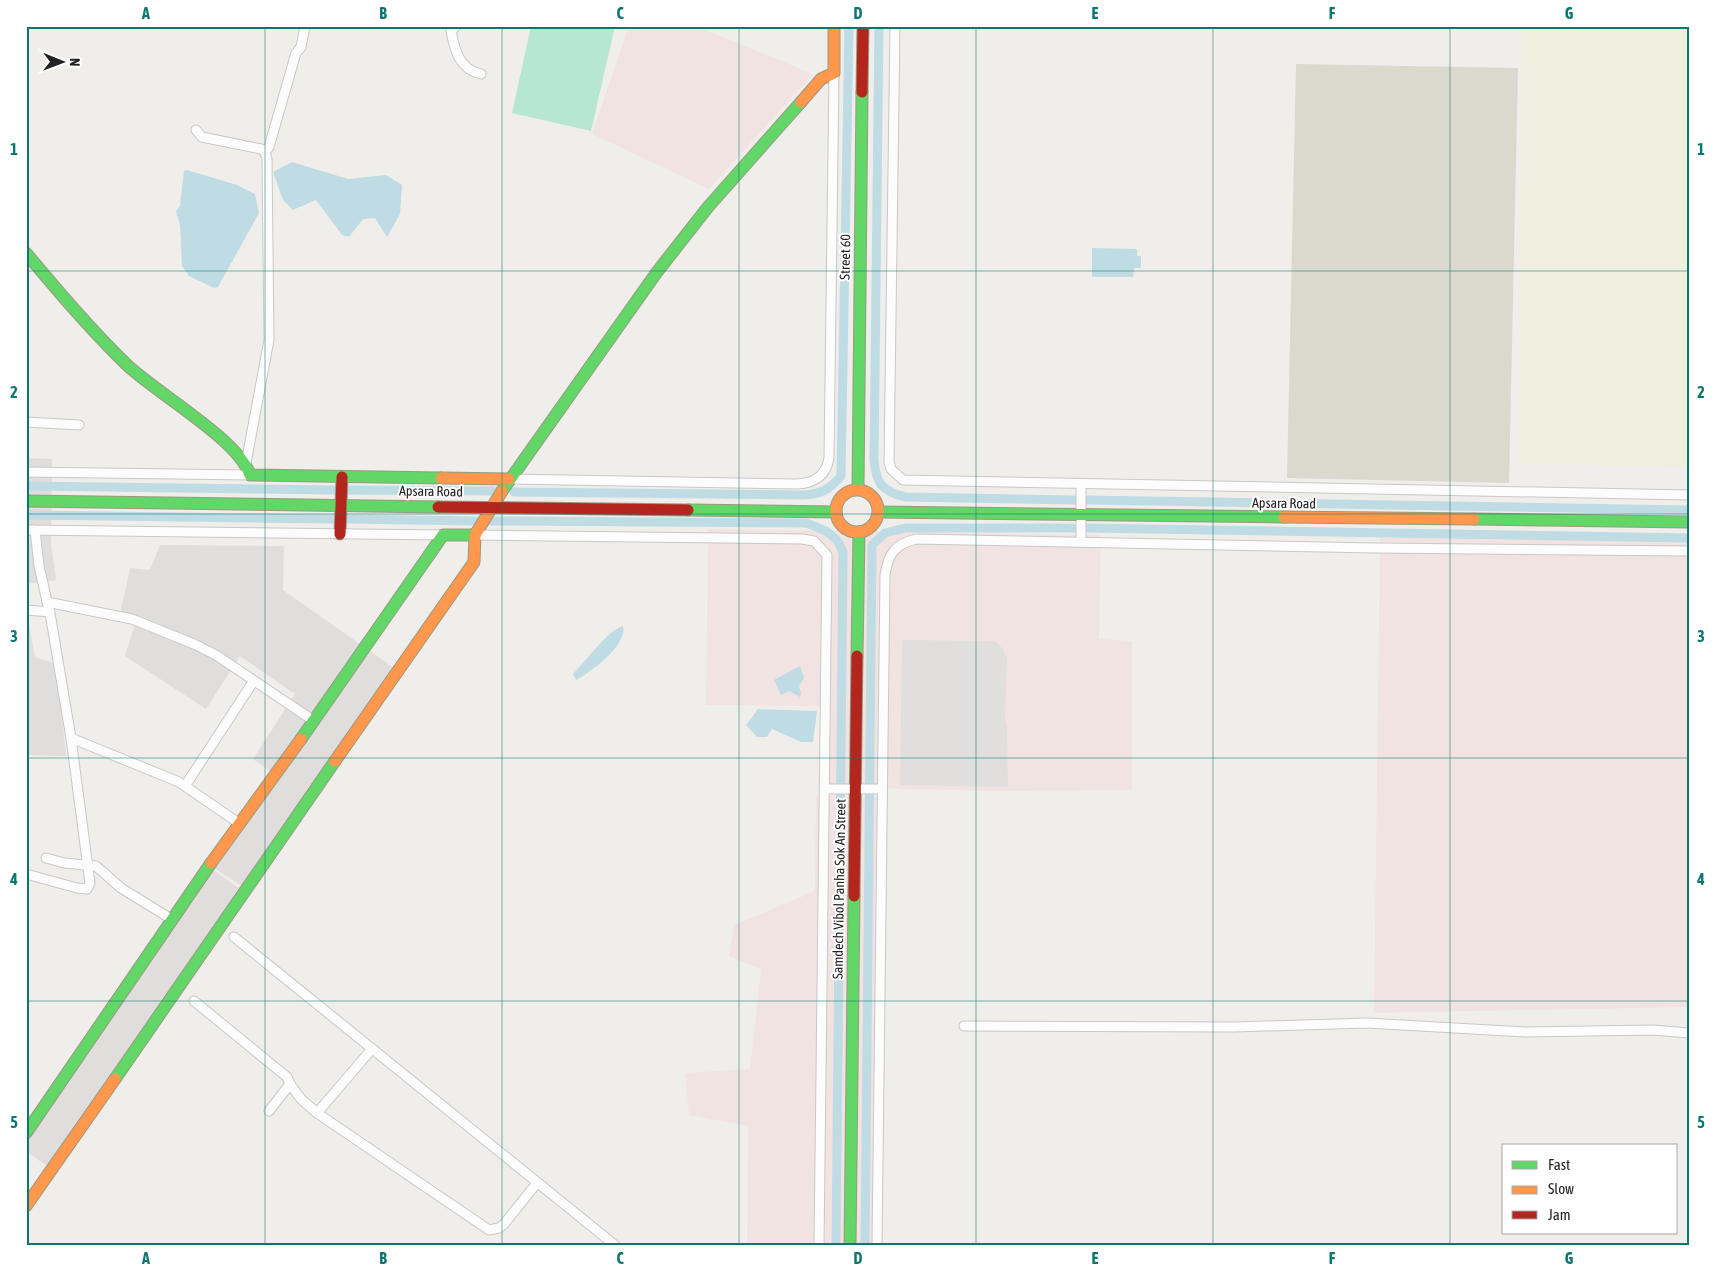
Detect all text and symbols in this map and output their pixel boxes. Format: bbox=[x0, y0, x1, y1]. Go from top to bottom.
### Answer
text: A bbox=[141, 4, 150, 22]
text: B bbox=[379, 4, 387, 22]
text: C bbox=[616, 4, 624, 22]
text: D bbox=[854, 4, 863, 22]
text: E bbox=[1092, 4, 1099, 22]
text: F bbox=[1329, 4, 1336, 22]
text: G bbox=[1565, 4, 1574, 22]
north arrow bbox=[38, 38, 88, 88]
text: N bbox=[67, 58, 83, 66]
text: 1 bbox=[10, 140, 18, 158]
text: 1 bbox=[1697, 140, 1705, 158]
street label: Street 60 bbox=[837, 234, 853, 280]
text: 2 bbox=[10, 383, 18, 401]
text: 2 bbox=[1697, 383, 1705, 401]
street label: Apsara Road bbox=[399, 482, 463, 500]
street label: Apsara Road bbox=[1252, 494, 1316, 512]
text: 3 bbox=[10, 627, 18, 645]
text: 3 bbox=[1697, 627, 1705, 645]
street label: Samdech Vibol Panha Sok An Street bbox=[829, 799, 849, 979]
text: 4 bbox=[9, 870, 18, 888]
text: 4 bbox=[1696, 870, 1705, 888]
text: 5 bbox=[10, 1113, 18, 1131]
text: 5 bbox=[1697, 1113, 1705, 1131]
legend bbox=[1502, 1144, 1678, 1234]
text: Fast bbox=[1548, 1156, 1570, 1173]
text: Slow bbox=[1548, 1180, 1574, 1197]
text: Jam bbox=[1548, 1206, 1571, 1223]
text: A bbox=[141, 1249, 150, 1267]
text: B bbox=[379, 1249, 387, 1267]
text: C bbox=[616, 1249, 624, 1267]
text: D bbox=[854, 1249, 863, 1267]
text: E bbox=[1092, 1249, 1099, 1267]
text: F bbox=[1329, 1249, 1336, 1267]
text: G bbox=[1565, 1249, 1574, 1267]

